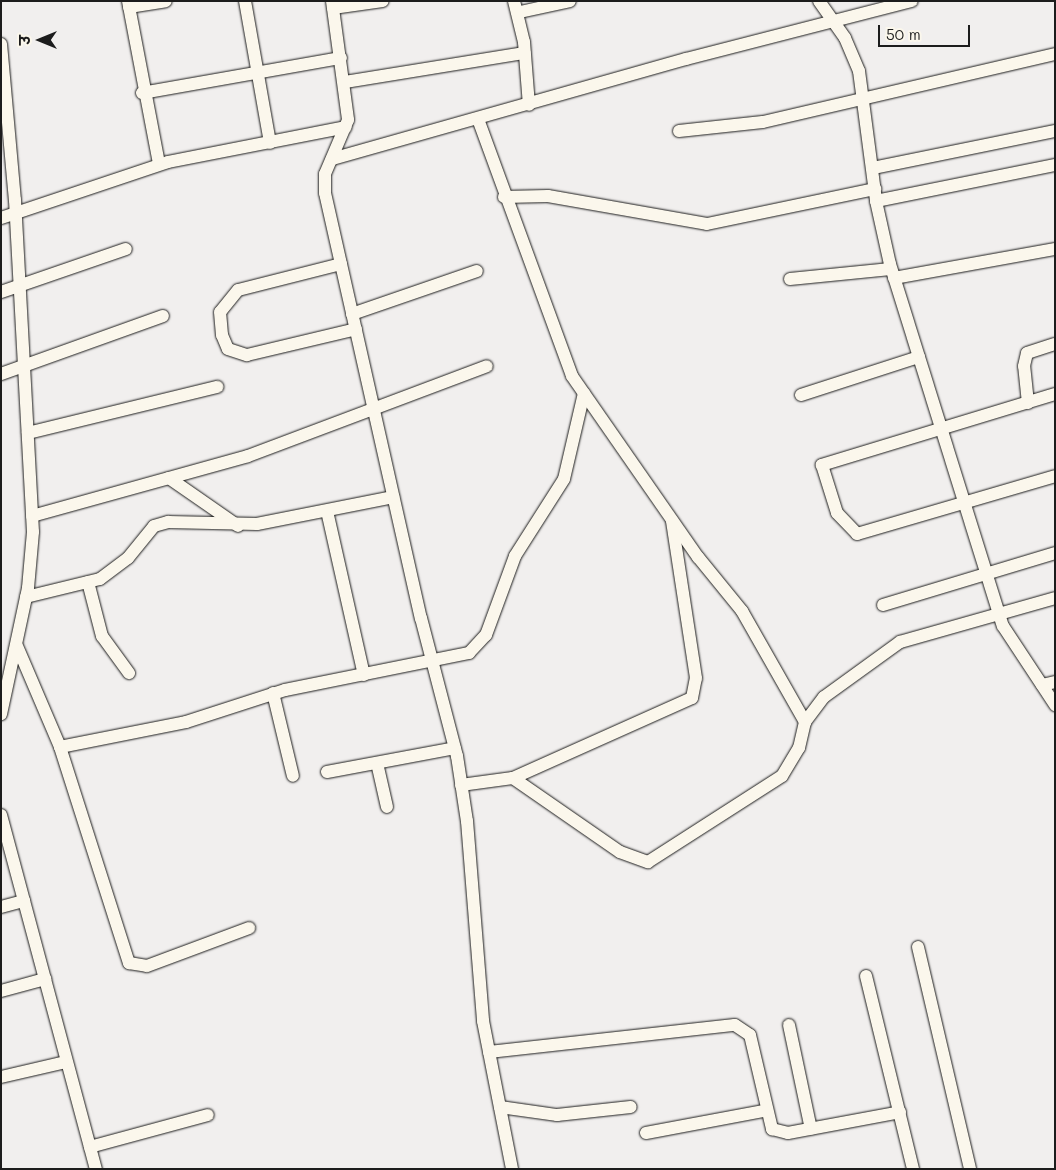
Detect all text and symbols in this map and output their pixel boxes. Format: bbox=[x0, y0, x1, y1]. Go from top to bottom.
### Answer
north arrow bbox=[15, 15, 65, 65]
scale bar bbox=[881, 15, 974, 47]
text: 50 m bbox=[886, 24, 921, 44]
text: उ bbox=[15, 35, 34, 45]

